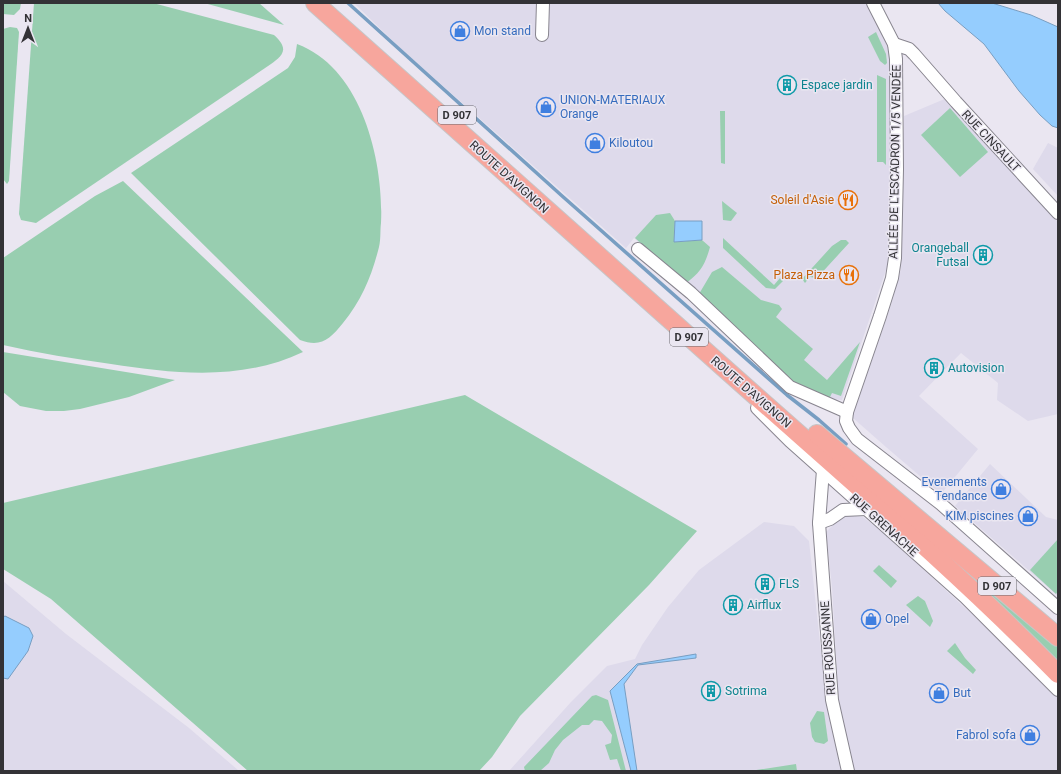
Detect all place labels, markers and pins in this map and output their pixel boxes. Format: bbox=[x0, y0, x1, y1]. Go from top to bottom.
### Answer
shop icon: Mon stand bbox=[449, 20, 471, 42]
place label: Mon stand bbox=[474, 24, 531, 38]
building icon: Espace jardin bbox=[776, 74, 798, 96]
place label: Espace jardin bbox=[801, 78, 873, 92]
place label: UNION-MATERIAUX Orange bbox=[560, 93, 666, 121]
shop icon: UNION-MATERIAUX Orange bbox=[535, 96, 557, 118]
shop icon: Kiloutou bbox=[584, 132, 606, 154]
place label: Kiloutou bbox=[609, 136, 653, 150]
restaurant icon: Soleil d'Asie bbox=[837, 189, 859, 211]
place label: Soleil d'Asie bbox=[770, 193, 834, 207]
place label: Orangeball Futsal bbox=[912, 241, 969, 269]
building icon: Orangeball Futsal bbox=[972, 244, 994, 266]
restaurant icon: Plaza Pizza bbox=[838, 264, 860, 286]
place label: Plaza Pizza bbox=[774, 268, 835, 282]
building icon: Autovision bbox=[923, 357, 945, 379]
place label: Autovision bbox=[948, 361, 1004, 375]
place label: Evenements Tendance bbox=[922, 475, 987, 503]
shop icon: Evenements Tendance bbox=[990, 478, 1012, 500]
shop icon: KIM piscines bbox=[1017, 505, 1039, 527]
place label: KIM piscines bbox=[946, 509, 1014, 523]
building icon: FLS bbox=[754, 573, 776, 595]
place label: FLS bbox=[779, 577, 799, 591]
building icon: Airflux bbox=[722, 594, 744, 616]
place label: Airflux bbox=[747, 598, 781, 612]
shop icon: Opel bbox=[860, 608, 882, 630]
place label: Opel bbox=[885, 612, 909, 626]
building icon: Sotrima bbox=[700, 680, 722, 702]
shop icon: But bbox=[928, 682, 950, 704]
place label: Sotrima bbox=[725, 684, 767, 698]
place label: But bbox=[953, 686, 971, 700]
shop icon: Fabrol sofa bbox=[1019, 724, 1041, 746]
place label: Fabrol sofa bbox=[956, 728, 1016, 742]

